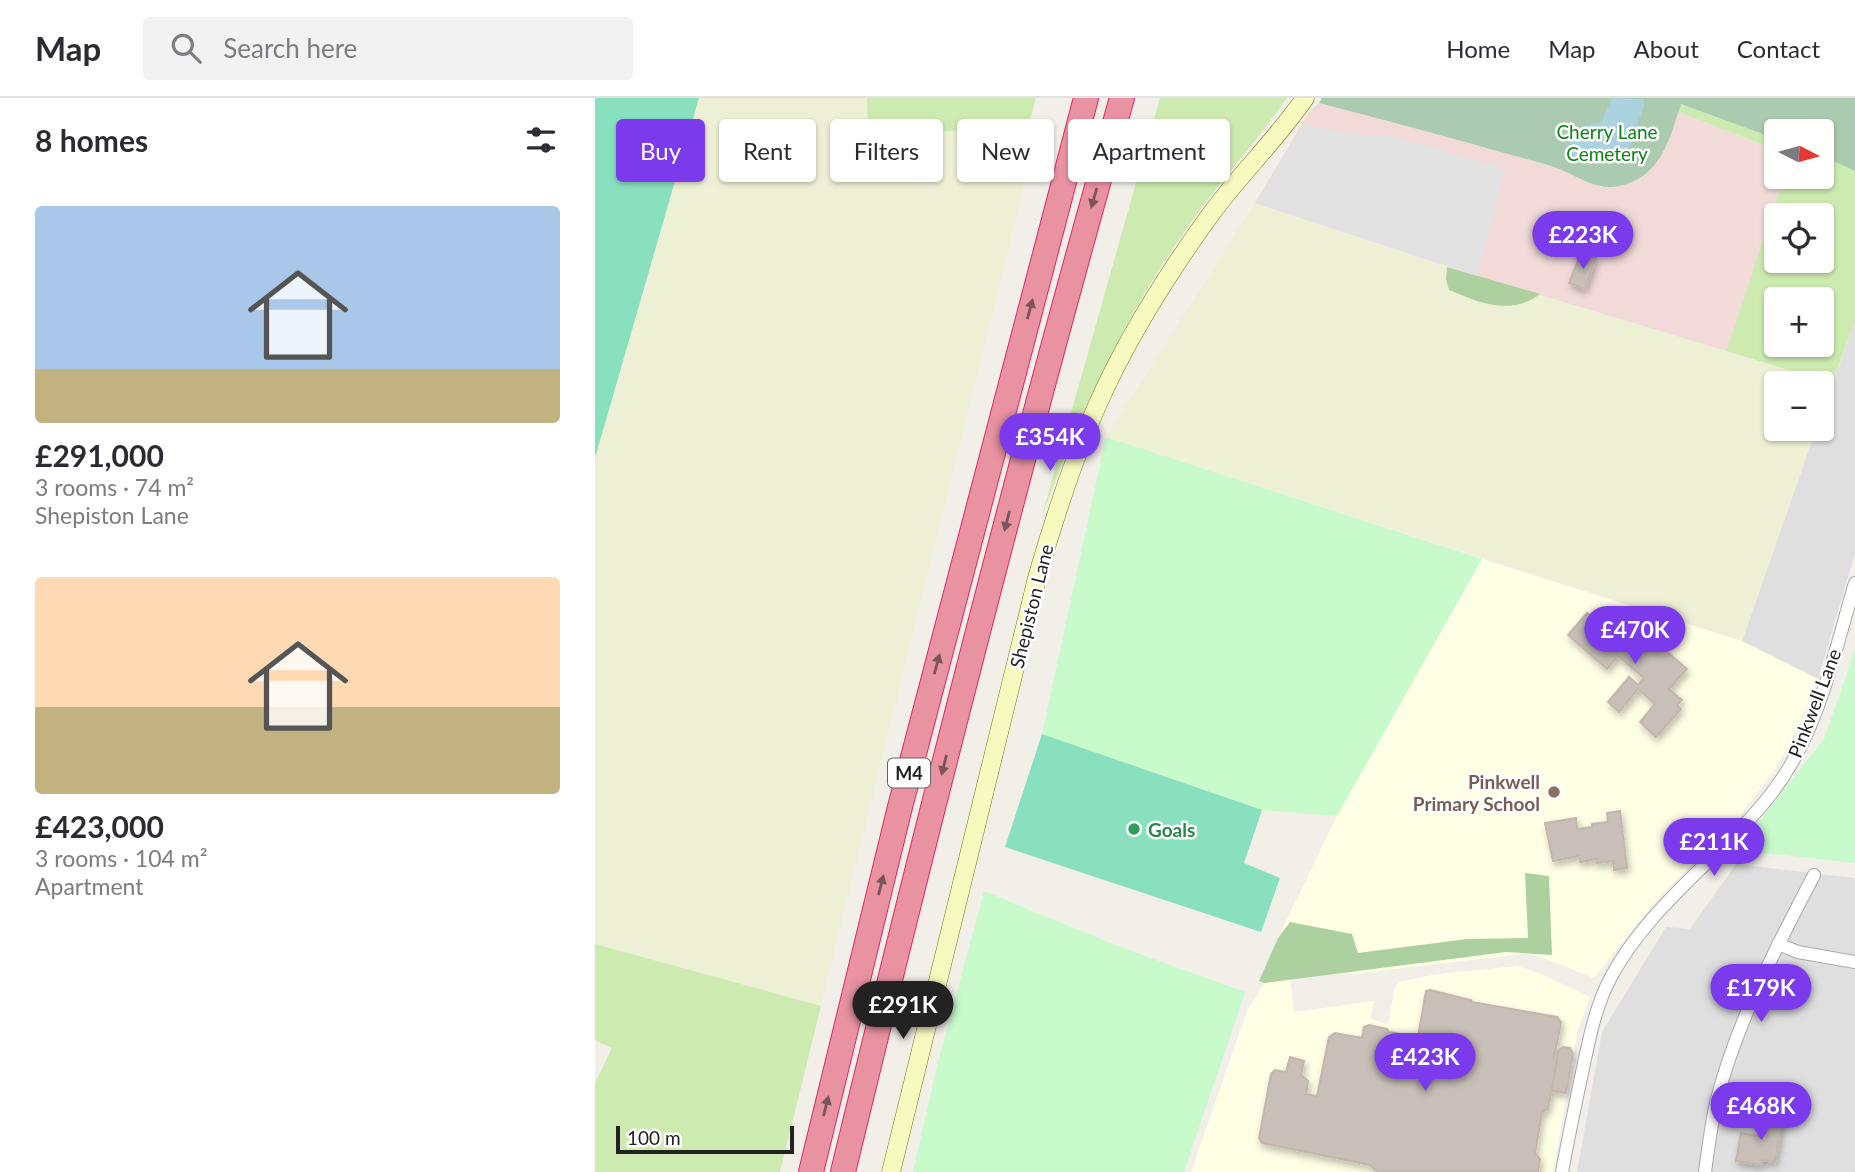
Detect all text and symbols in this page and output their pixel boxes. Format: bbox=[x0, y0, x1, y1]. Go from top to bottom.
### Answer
search box bbox=[143, 17, 633, 80]
text: Map bbox=[35, 28, 101, 68]
icon: search bbox=[167, 29, 205, 67]
text: Search here bbox=[223, 32, 357, 64]
text: Home bbox=[1446, 34, 1510, 63]
text: Map bbox=[1548, 34, 1596, 63]
text: About bbox=[1634, 34, 1699, 63]
text: Contact bbox=[1737, 34, 1820, 63]
chip: Buy bbox=[616, 119, 705, 182]
chip: Rent bbox=[719, 119, 816, 182]
chip: Filters bbox=[830, 119, 943, 182]
chip: New bbox=[957, 119, 1054, 182]
chip: Apartment bbox=[1068, 119, 1230, 182]
north arrow bbox=[1764, 119, 1834, 189]
map controls bbox=[1764, 119, 1834, 441]
park label: Cherry Lane Cemetery bbox=[1556, 120, 1658, 165]
icon: filters bbox=[522, 121, 560, 159]
text: 8 homes bbox=[35, 122, 148, 158]
one-way arrow bbox=[1088, 188, 1098, 209]
button: locate bbox=[1764, 203, 1834, 273]
pin: £223K bbox=[1534, 212, 1632, 271]
text: £223K bbox=[1548, 220, 1618, 248]
icon: home bbox=[235, 252, 361, 378]
button: + bbox=[1764, 287, 1834, 357]
one-way arrow bbox=[1025, 298, 1036, 320]
button: − bbox=[1764, 371, 1834, 441]
pin: £354K bbox=[1001, 414, 1099, 473]
text: £354K bbox=[1015, 422, 1085, 450]
text: £291,000 bbox=[35, 437, 164, 473]
text: 3 rooms · 74 m² bbox=[35, 473, 194, 501]
text: Shepiston Lane bbox=[35, 501, 189, 529]
one-way arrow bbox=[1001, 510, 1012, 532]
street label: Shepiston Lane bbox=[1004, 542, 1058, 670]
pin: £470K bbox=[1586, 606, 1684, 666]
text: £470K bbox=[1600, 615, 1670, 643]
icon: home bbox=[235, 623, 361, 749]
street label: Pinkwell Lane bbox=[1783, 645, 1845, 761]
one-way arrow bbox=[932, 653, 943, 675]
one-way arrow bbox=[938, 754, 949, 776]
road number: M4 bbox=[888, 758, 930, 788]
place label: Pinkwell Primary School bbox=[1413, 770, 1540, 815]
marker: Pinkwell Primary School bbox=[1546, 784, 1562, 800]
text: £423,000 bbox=[35, 808, 164, 844]
place label: Goals bbox=[1148, 818, 1195, 841]
pin: £211K bbox=[1665, 818, 1763, 878]
marker: Goals bbox=[1126, 821, 1142, 837]
text: £211K bbox=[1679, 827, 1749, 855]
text: 3 rooms · 104 m² bbox=[35, 844, 207, 872]
text: Apartment bbox=[35, 872, 143, 900]
one-way arrow bbox=[876, 874, 887, 896]
pin: £179K bbox=[1712, 964, 1810, 1024]
text: £179K bbox=[1726, 973, 1796, 1001]
pin: £291K bbox=[854, 982, 952, 1041]
text: £291K bbox=[868, 990, 938, 1018]
pin: £423K bbox=[1376, 1034, 1474, 1093]
text: £423K bbox=[1390, 1042, 1460, 1070]
pin: £468K bbox=[1712, 1082, 1810, 1142]
text: £468K bbox=[1726, 1091, 1796, 1119]
one-way arrow bbox=[821, 1095, 832, 1117]
scale bar bbox=[616, 1123, 795, 1155]
text: 100 m bbox=[627, 1126, 681, 1149]

